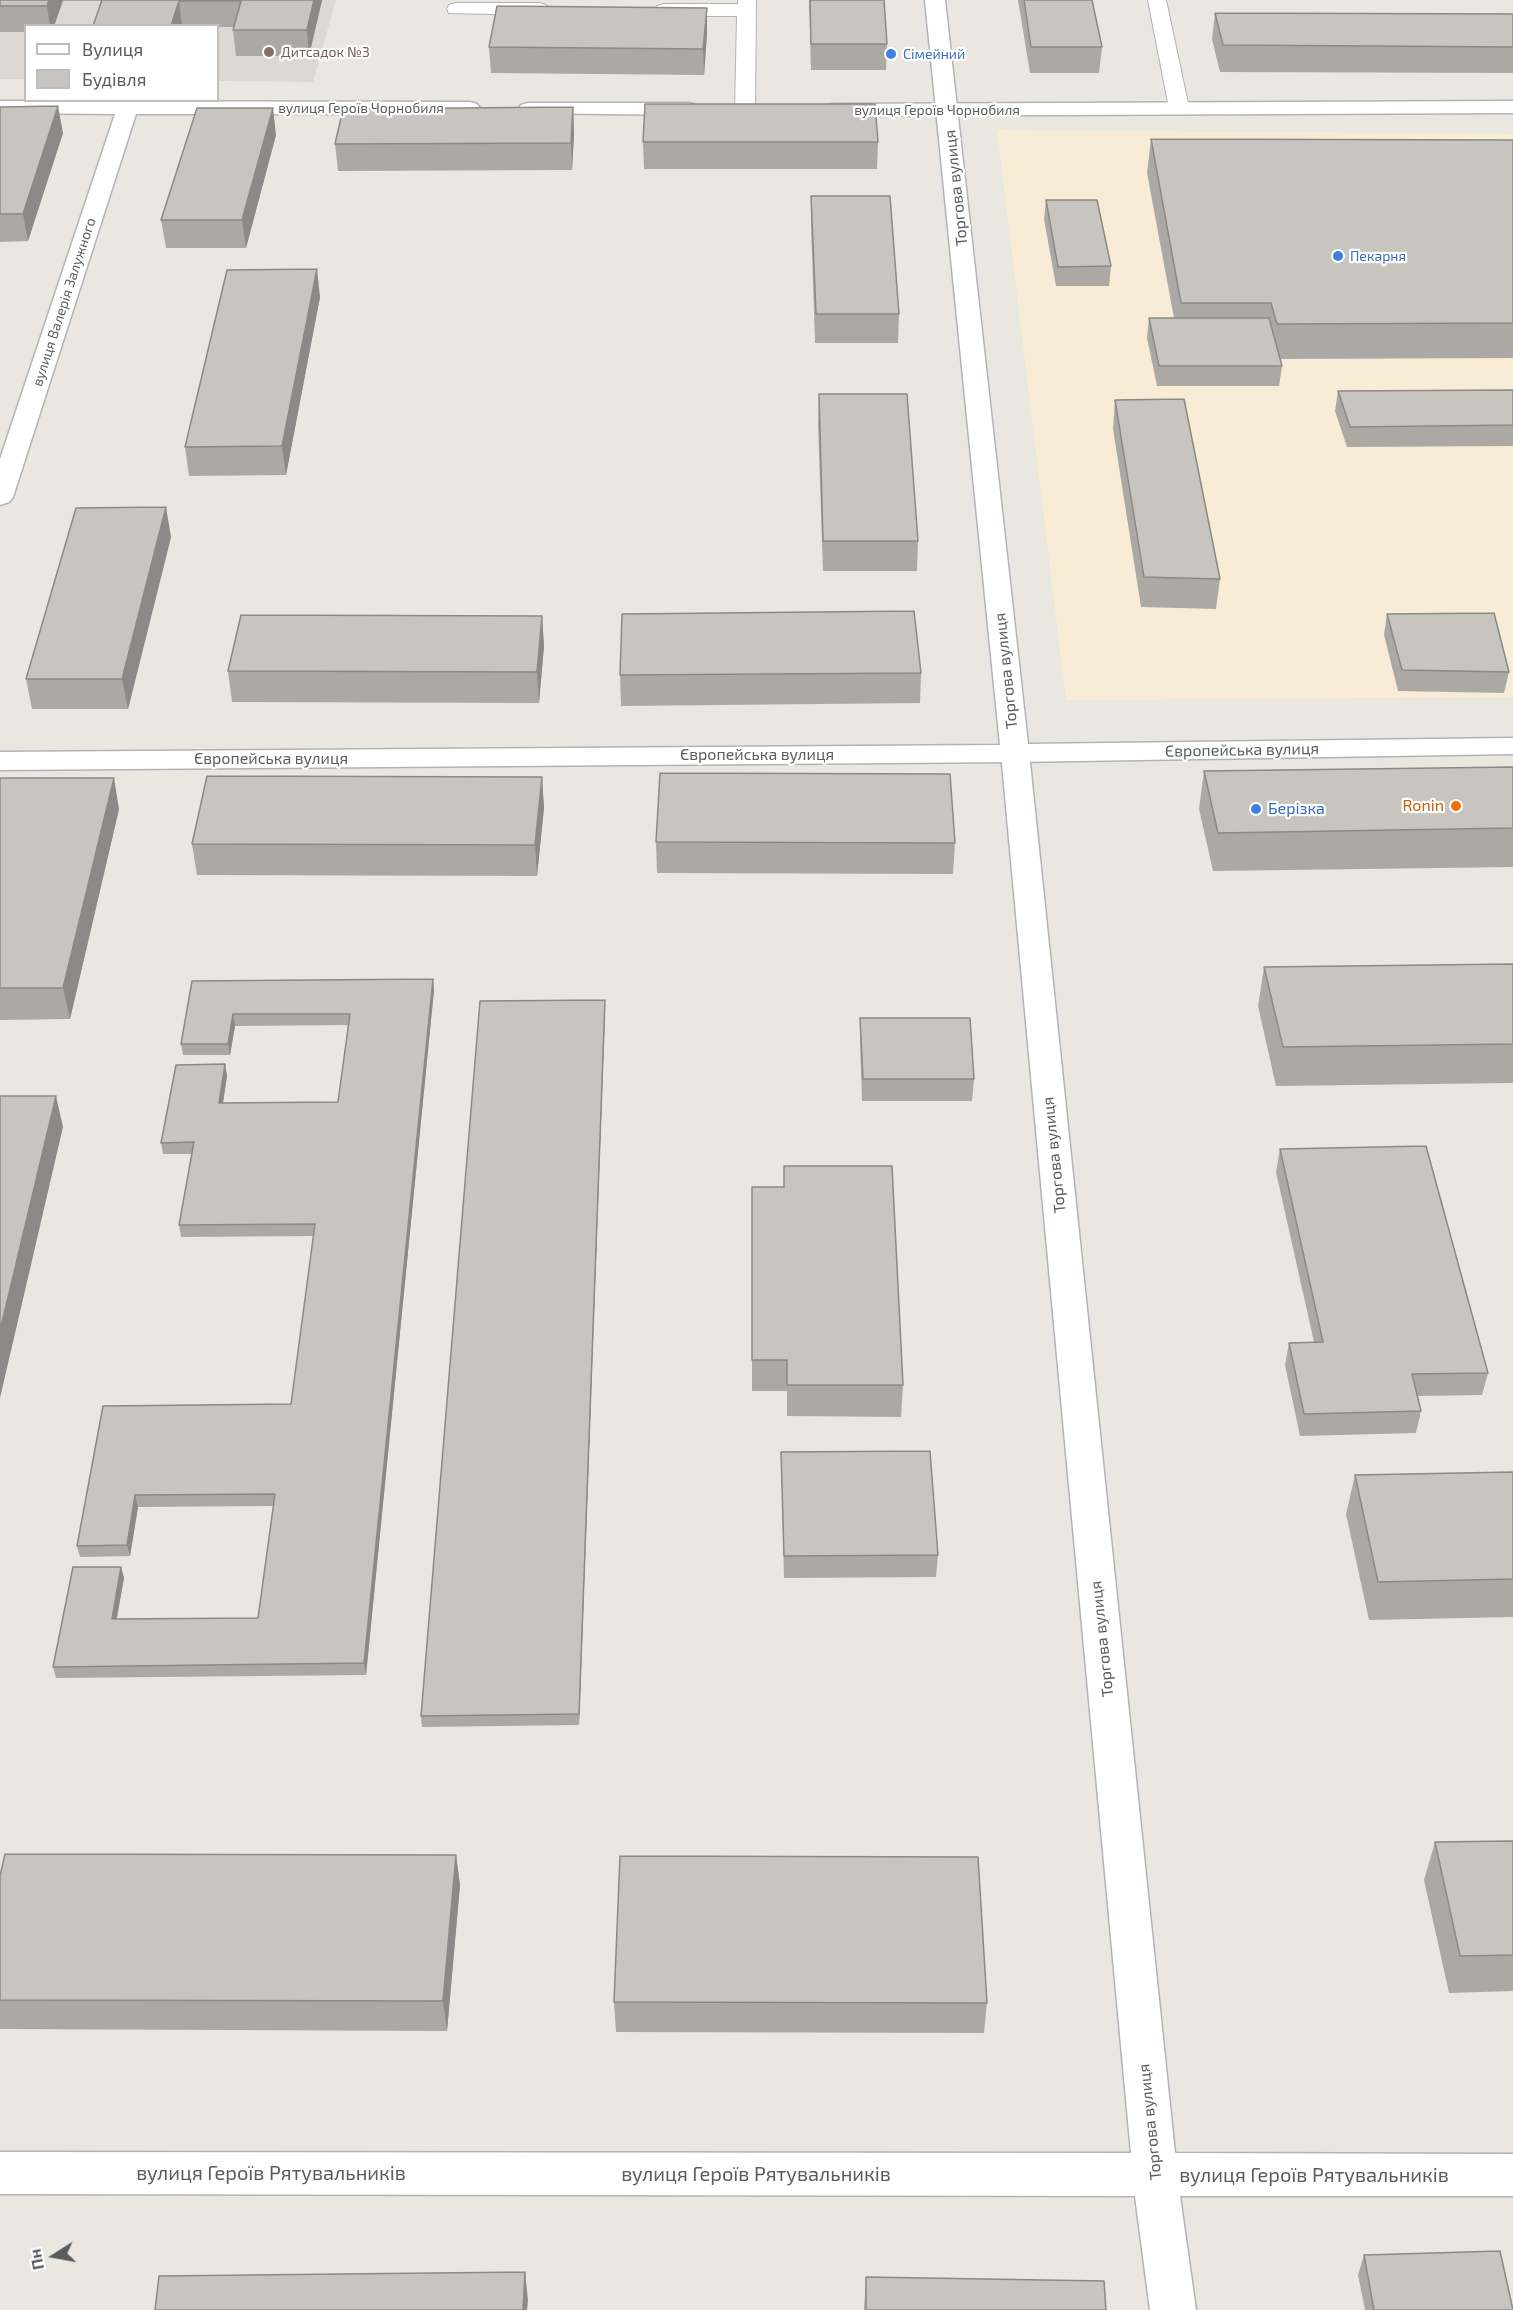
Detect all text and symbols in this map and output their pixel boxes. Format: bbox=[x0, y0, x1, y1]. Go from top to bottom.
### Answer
legend bbox=[24, 24, 219, 102]
text: Вулиця bbox=[82, 38, 143, 60]
place label: Дитсадок №3 bbox=[281, 44, 370, 60]
marker: Дитсадок №3 bbox=[262, 45, 276, 59]
place label: Сімейний bbox=[903, 46, 965, 62]
marker: Сімейний bbox=[884, 47, 898, 61]
text: Будівля bbox=[82, 68, 146, 90]
street label: вулиця Героїв Чорнобиля bbox=[278, 100, 444, 116]
street label: вулиця Героїв Чорнобиля bbox=[854, 102, 1020, 118]
street label: Торгова вулиця bbox=[940, 129, 972, 247]
street label: вулиця Валерія Залужного bbox=[29, 216, 99, 388]
place label: Пекарня bbox=[1350, 248, 1406, 264]
marker: Пекарня bbox=[1331, 249, 1345, 263]
street label: Торгова вулиця bbox=[990, 612, 1022, 730]
street label: Європейська вулиця bbox=[1165, 739, 1319, 761]
street label: Європейська вулиця bbox=[680, 745, 834, 765]
street label: Європейська вулиця bbox=[194, 749, 348, 769]
place label: Ronin bbox=[1403, 796, 1444, 816]
place label: Берізка bbox=[1268, 799, 1325, 819]
marker: Ronin bbox=[1449, 799, 1463, 813]
marker: Берізка bbox=[1249, 802, 1263, 816]
street label: Торгова вулиця bbox=[1038, 1096, 1070, 1214]
street label: Торгова вулиця bbox=[1086, 1580, 1118, 1698]
street label: Торгова вулиця bbox=[1134, 2063, 1166, 2181]
street label: вулиця Героїв Рятувальників bbox=[136, 2161, 406, 2185]
street label: вулиця Героїв Рятувальників bbox=[621, 2162, 891, 2186]
street label: вулиця Героїв Рятувальників bbox=[1179, 2163, 1449, 2187]
north arrow bbox=[24, 2226, 84, 2286]
text: Пн bbox=[25, 2248, 47, 2272]

